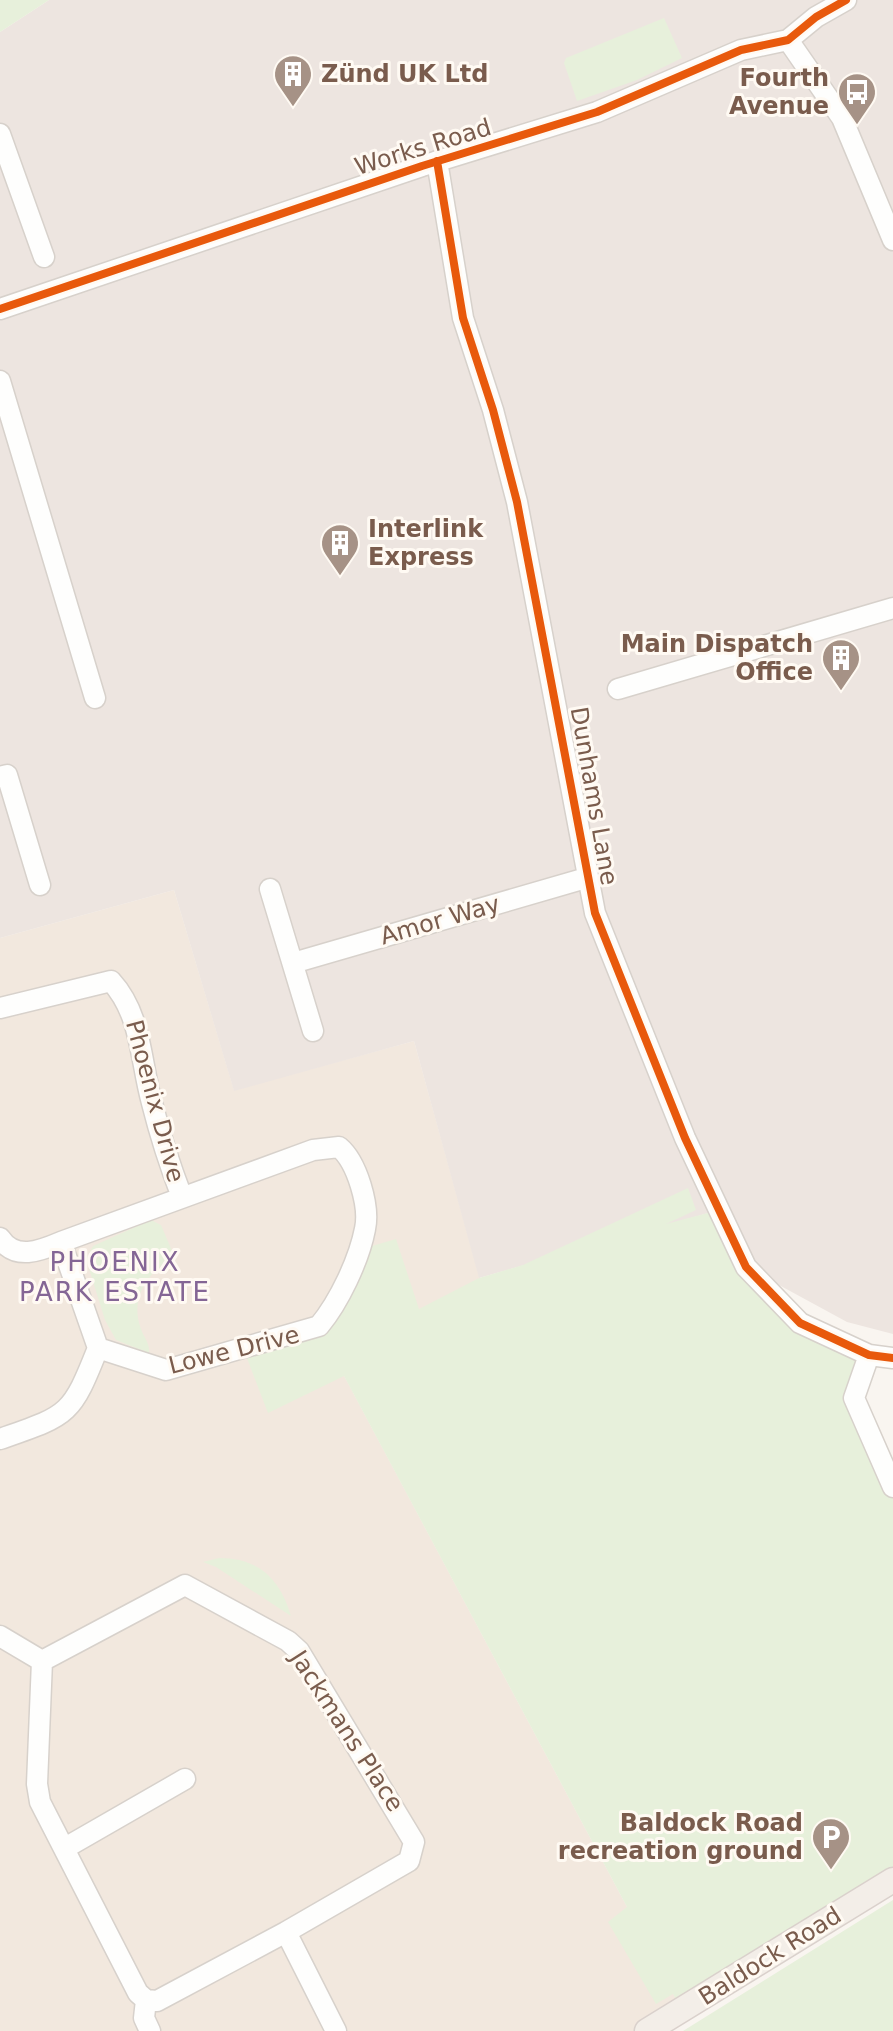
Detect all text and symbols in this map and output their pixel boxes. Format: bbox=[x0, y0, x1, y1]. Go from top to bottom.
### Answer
building icon: Zünd UK Ltd bbox=[272, 53, 314, 108]
place label: Zünd UK Ltd bbox=[321, 60, 489, 88]
place label: Fourth Avenue bbox=[729, 64, 829, 120]
bus stop icon: Fourth Avenue bbox=[836, 71, 878, 126]
street label: Works Road bbox=[351, 113, 495, 181]
place label: Interlink Express bbox=[368, 515, 484, 571]
building icon: Interlink Express bbox=[319, 522, 361, 577]
place label: Main Dispatch Office bbox=[621, 630, 813, 686]
building icon: Main Dispatch Office bbox=[820, 637, 862, 692]
street label: Dunhams Lane bbox=[565, 705, 623, 887]
street label: Amor Way bbox=[377, 890, 503, 950]
street label: Phoenix Drive bbox=[120, 1017, 190, 1185]
district label: PHOENIX PARK ESTATE bbox=[19, 1247, 211, 1307]
street label: Lowe Drive bbox=[166, 1320, 302, 1380]
street label: Jackmans Place bbox=[283, 1644, 409, 1817]
place label: Baldock Road recreation ground bbox=[558, 1809, 803, 1865]
parking icon: Baldock Road recreation ground bbox=[810, 1816, 852, 1871]
street label: Baldock Road bbox=[694, 1901, 846, 2011]

